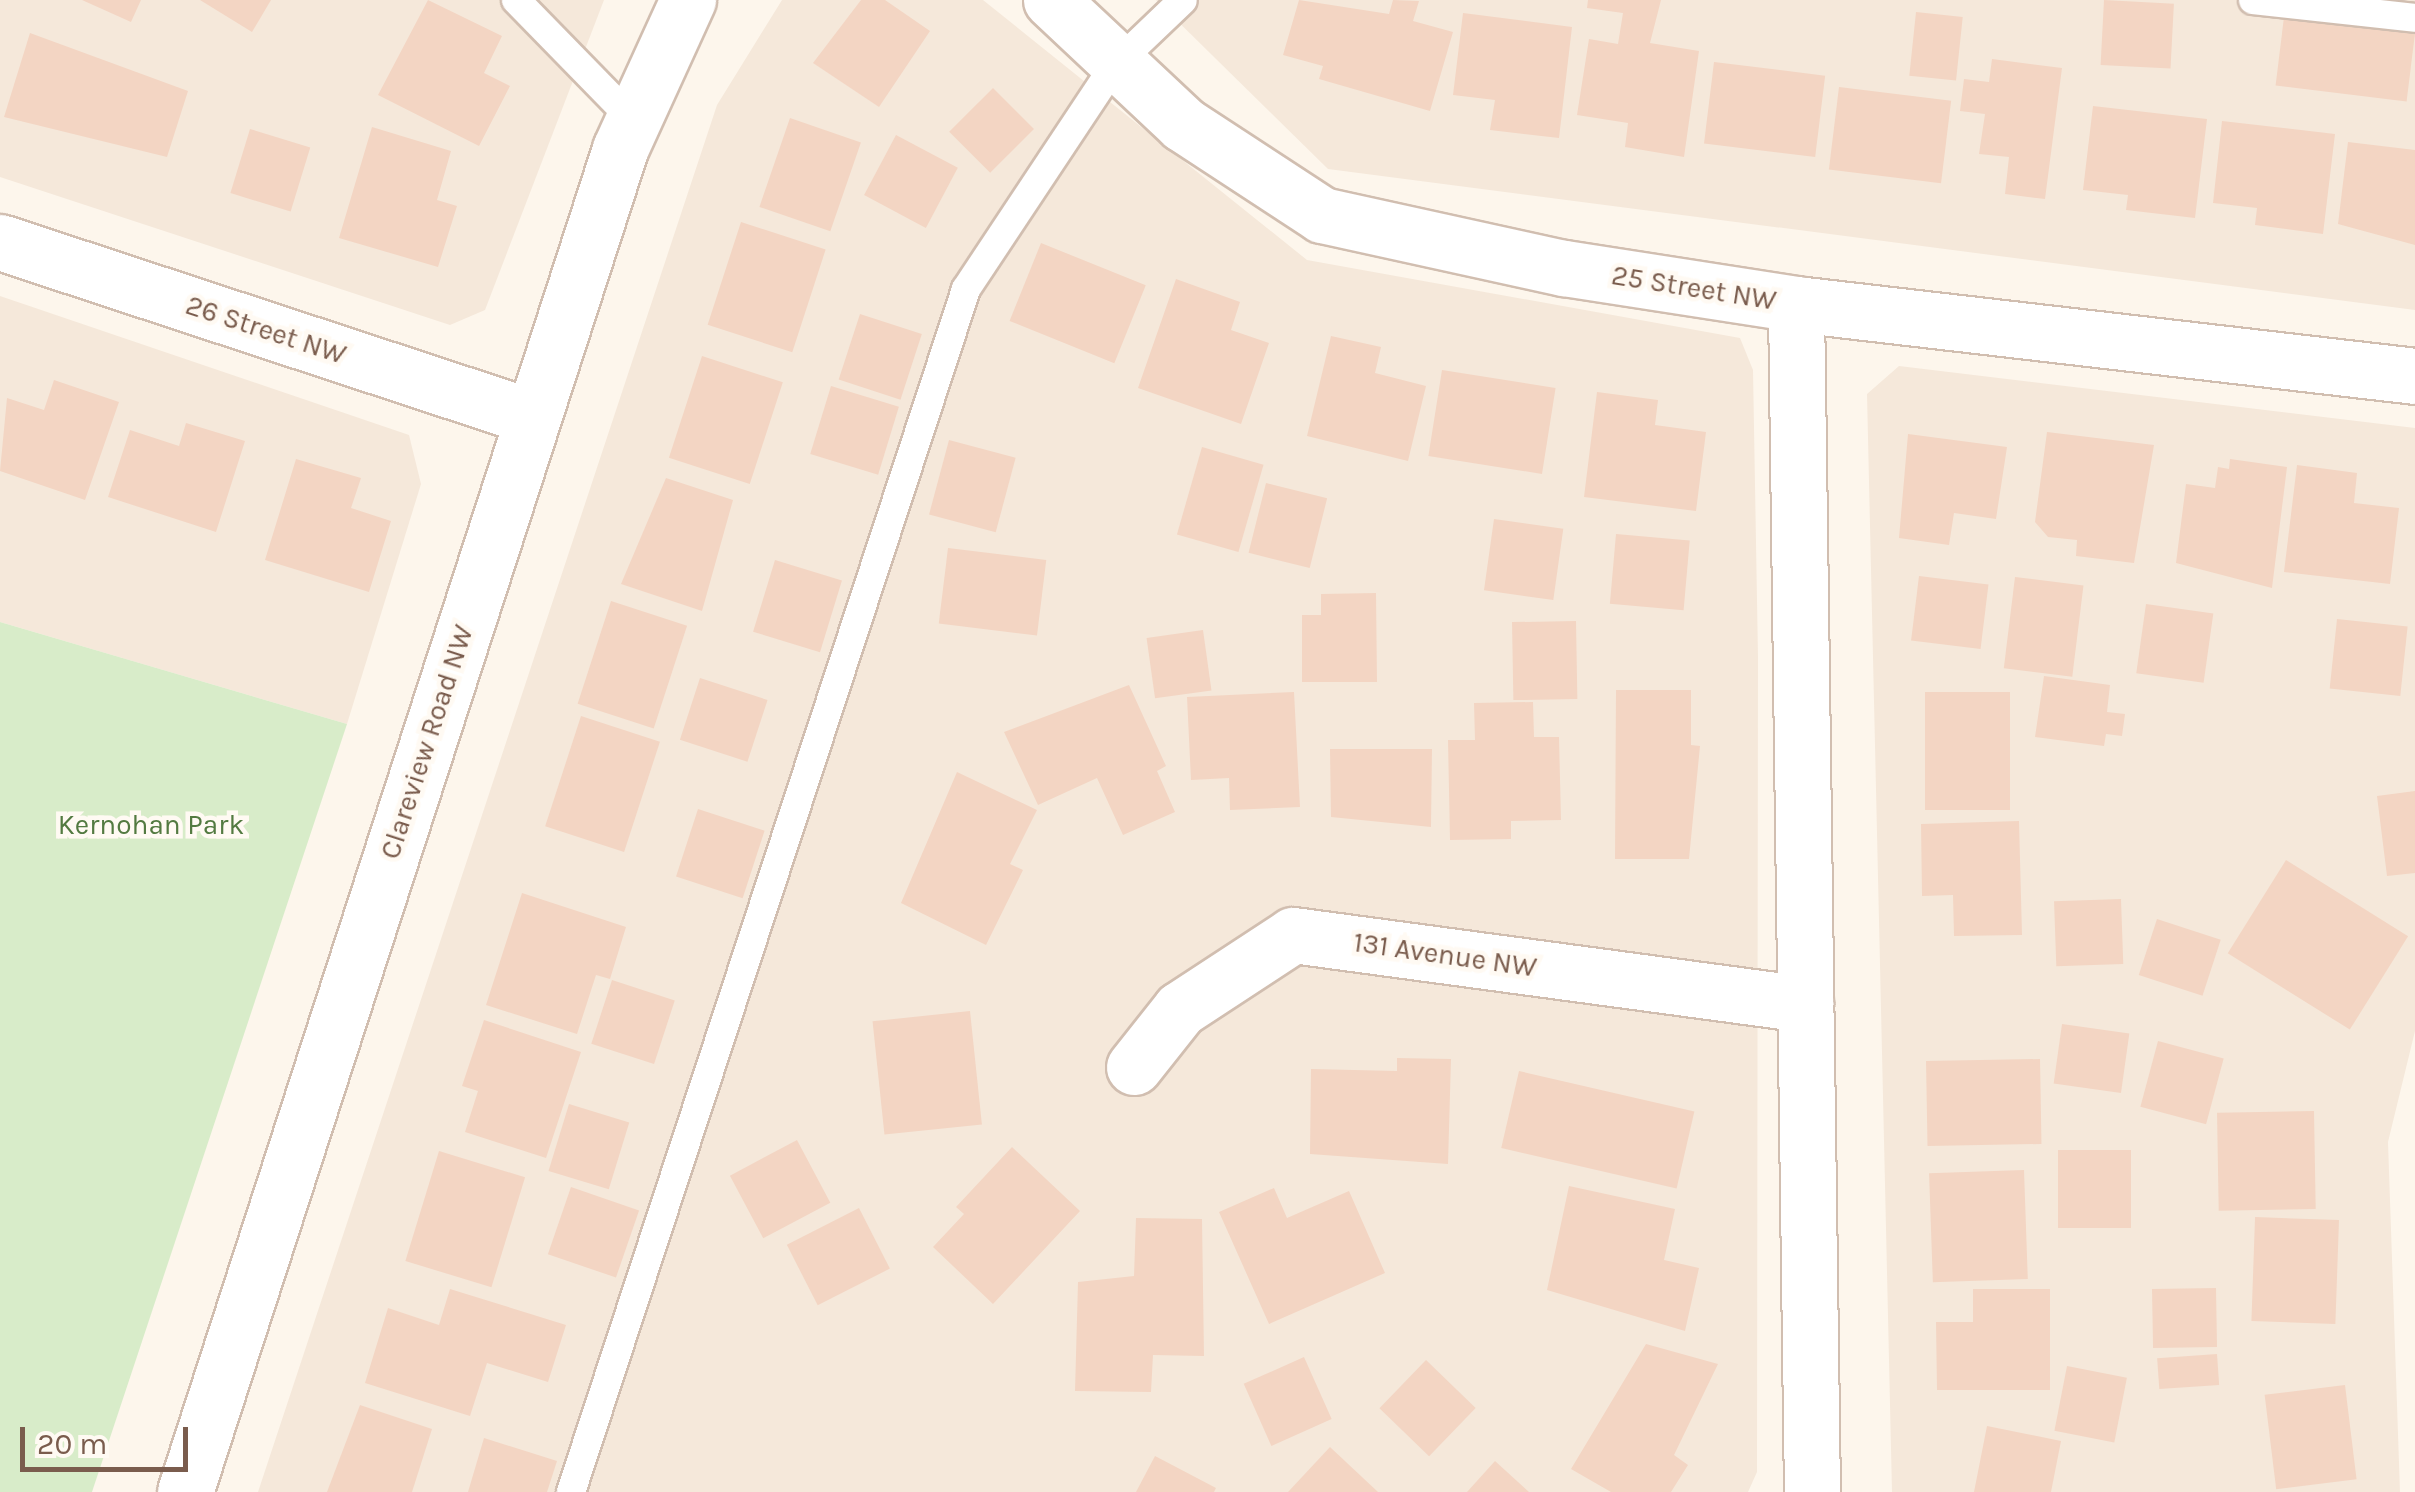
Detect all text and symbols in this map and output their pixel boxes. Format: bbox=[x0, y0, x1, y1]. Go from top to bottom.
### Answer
street label: 25 Street NW bbox=[1609, 258, 1779, 318]
street label: 26 Street NW bbox=[182, 288, 350, 372]
street label: Clareview Road NW bbox=[373, 621, 481, 863]
park label: Kernohan Park bbox=[58, 808, 244, 842]
street label: 131 Avenue NW bbox=[1351, 926, 1539, 984]
scale bar bbox=[25, 1407, 192, 1469]
text: 20 m bbox=[37, 1426, 107, 1462]

